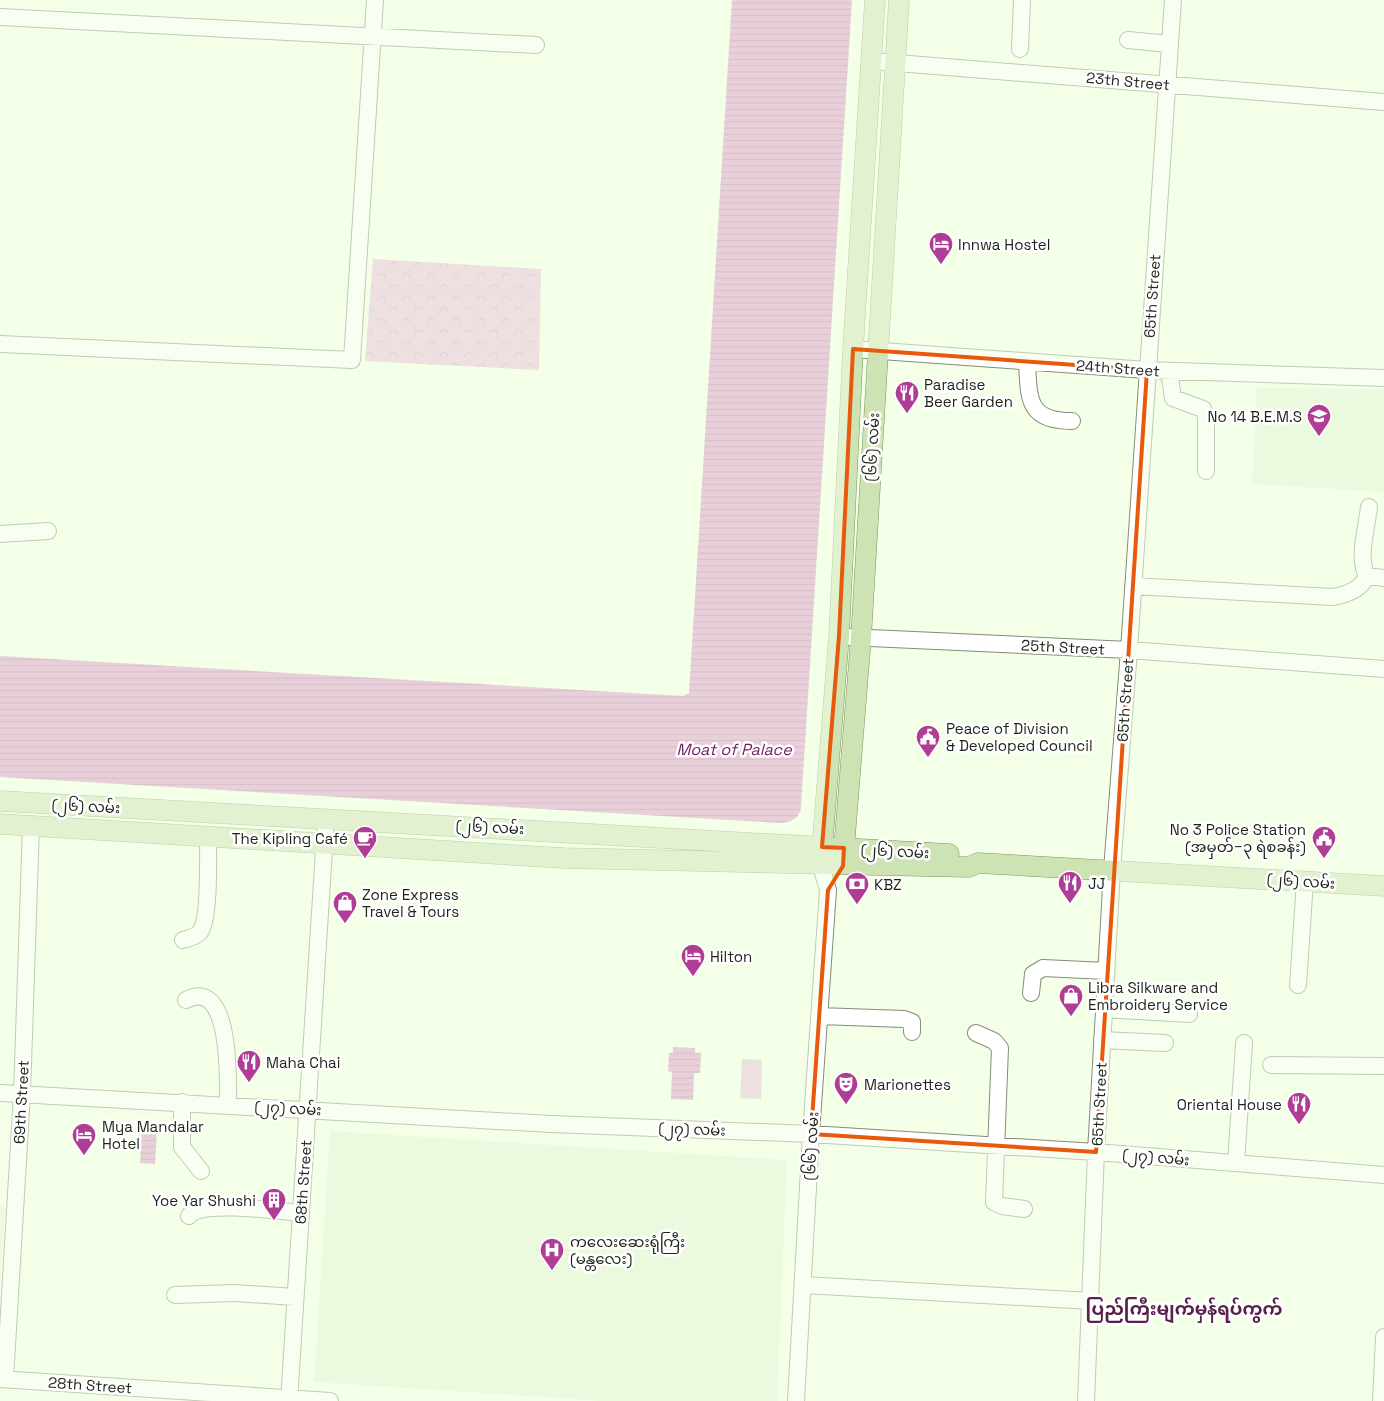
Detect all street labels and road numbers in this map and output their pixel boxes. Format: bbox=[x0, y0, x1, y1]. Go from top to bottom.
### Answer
street label: 23th Street bbox=[1085, 68, 1171, 94]
street label: 65th Street bbox=[1140, 253, 1164, 339]
street label: 24th Street bbox=[1076, 356, 1161, 380]
street label: (၆၆) လမ်း bbox=[861, 412, 884, 482]
street label: 25th Street bbox=[1021, 635, 1105, 659]
street label: 65th Street bbox=[1113, 657, 1137, 743]
street label: (၂၆) လမ်း bbox=[51, 795, 121, 820]
street label: (၂၆) လမ်း bbox=[455, 816, 525, 841]
street label: (၂၆) လမ်း bbox=[860, 840, 930, 865]
street label: (၂၆) လမ်း bbox=[1266, 869, 1336, 896]
street label: 69th Street bbox=[9, 1059, 33, 1145]
street label: 65th Street bbox=[1087, 1061, 1111, 1146]
street label: (၂၇) လမ်း bbox=[254, 1097, 322, 1122]
street label: (၆၆) လမ်း bbox=[800, 1111, 823, 1181]
street label: (၂၇) လမ်း bbox=[658, 1118, 726, 1143]
street label: 68th Street bbox=[291, 1139, 315, 1225]
street label: (၂၇) လမ်း bbox=[1121, 1145, 1190, 1172]
street label: 28th Street bbox=[47, 1373, 133, 1397]

